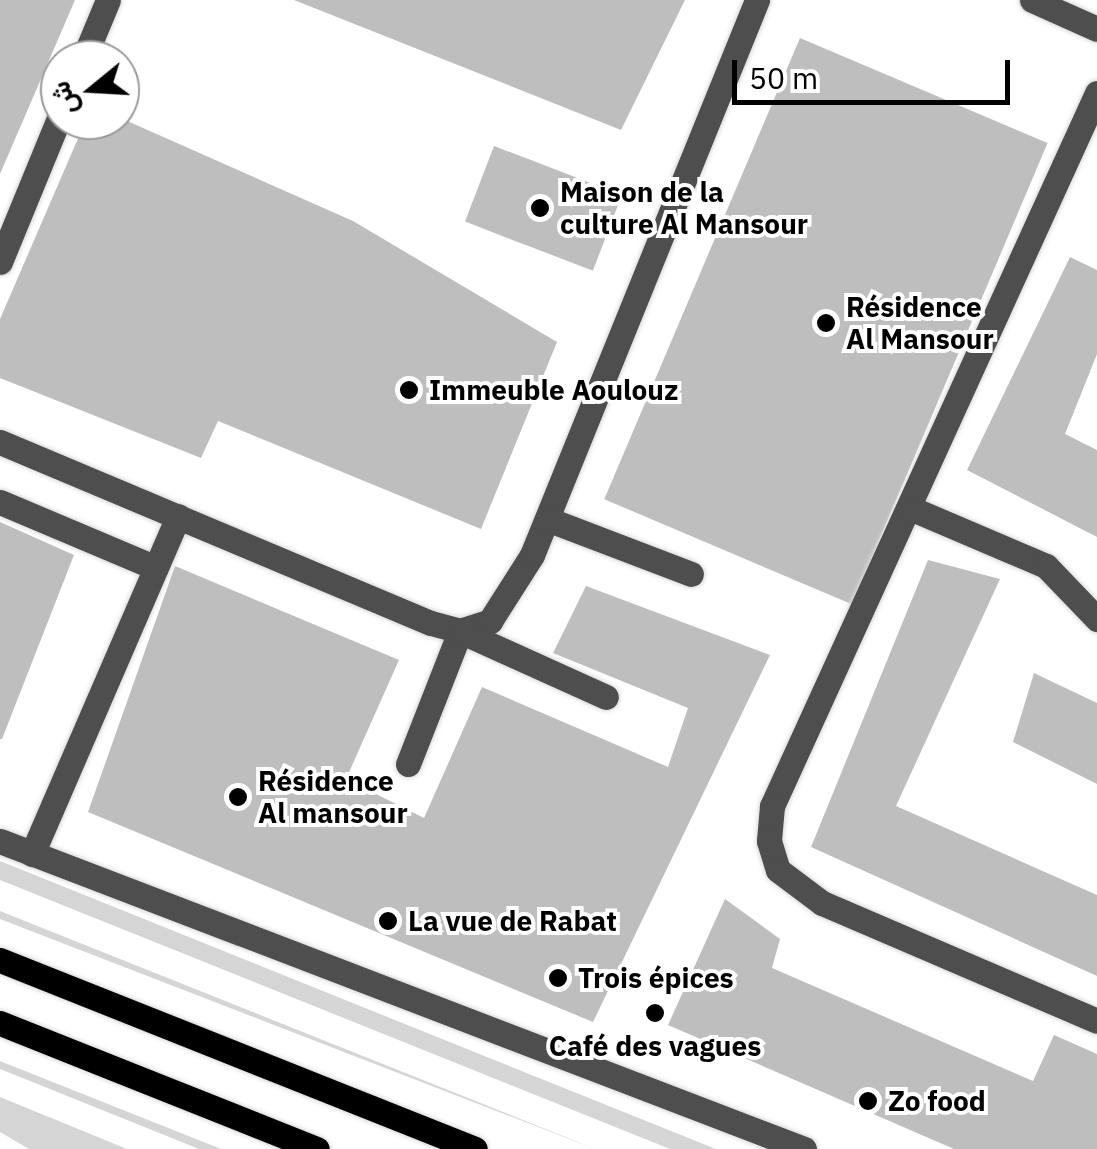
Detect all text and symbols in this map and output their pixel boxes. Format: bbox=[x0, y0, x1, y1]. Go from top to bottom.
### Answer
north arrow bbox=[40, 40, 140, 140]
scale bar bbox=[737, 40, 1014, 102]
text: 50 m bbox=[749, 58, 818, 97]
text: ش bbox=[40, 77, 86, 121]
place label: Maison de la culture Al Mansour bbox=[560, 175, 808, 241]
marker: Maison de la culture Al Mansour bbox=[529, 197, 551, 219]
place label: Résidence Al Mansour bbox=[846, 290, 994, 356]
marker: Résidence Al Mansour bbox=[815, 312, 837, 334]
place label: Immeuble Aoulouz bbox=[429, 373, 679, 407]
marker: Immeuble Aoulouz bbox=[398, 379, 420, 401]
place label: Résidence Al mansour bbox=[258, 764, 408, 830]
marker: Résidence Al mansour bbox=[227, 786, 249, 808]
place label: La vue de Rabat bbox=[408, 904, 617, 938]
marker: La vue de Rabat bbox=[377, 910, 399, 932]
place label: Trois épices bbox=[578, 961, 734, 995]
marker: Trois épices bbox=[547, 967, 569, 989]
marker: Café des vagues bbox=[644, 1002, 666, 1024]
place label: Café des vagues bbox=[549, 1029, 761, 1063]
place label: Zo food bbox=[888, 1084, 986, 1118]
marker: Zo food bbox=[857, 1090, 879, 1112]

